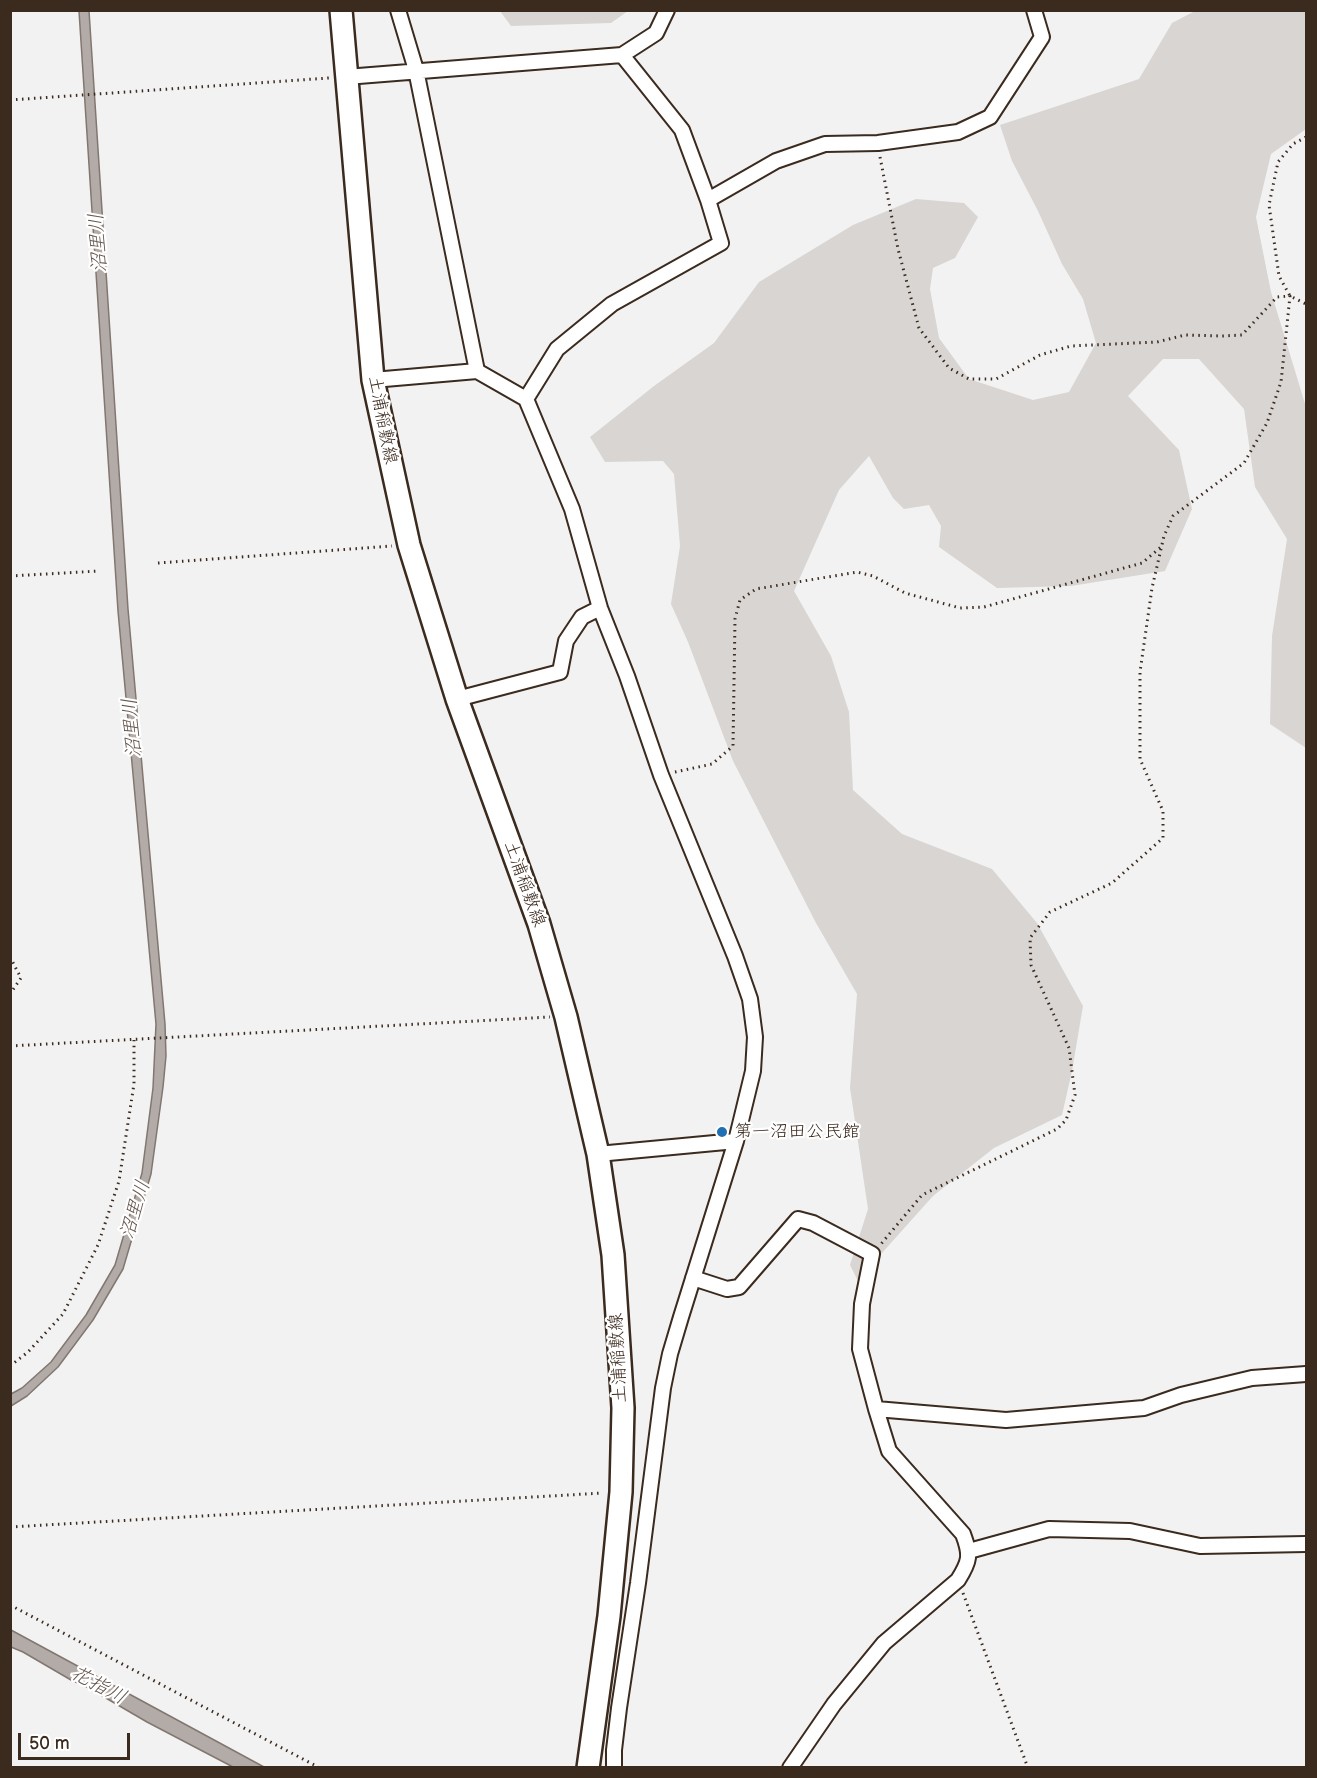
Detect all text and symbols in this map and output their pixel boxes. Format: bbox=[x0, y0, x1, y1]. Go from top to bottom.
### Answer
water label: 沼里川 bbox=[85, 212, 113, 274]
street label: 土浦稲敷線 bbox=[363, 374, 401, 466]
water label: 沼里川 bbox=[118, 697, 148, 759]
street label: 土浦稲敷線 bbox=[498, 838, 550, 930]
place label: 第一沼田公民館 bbox=[734, 1121, 860, 1143]
marker: 第一沼田公民館 bbox=[715, 1125, 729, 1139]
water label: 沼里川 bbox=[116, 1178, 156, 1242]
street label: 土浦稲敷線 bbox=[606, 1312, 632, 1404]
water label: 花指川 bbox=[66, 1661, 130, 1711]
scale bar bbox=[21, 1721, 134, 1759]
text: 50 m bbox=[29, 1733, 70, 1754]

